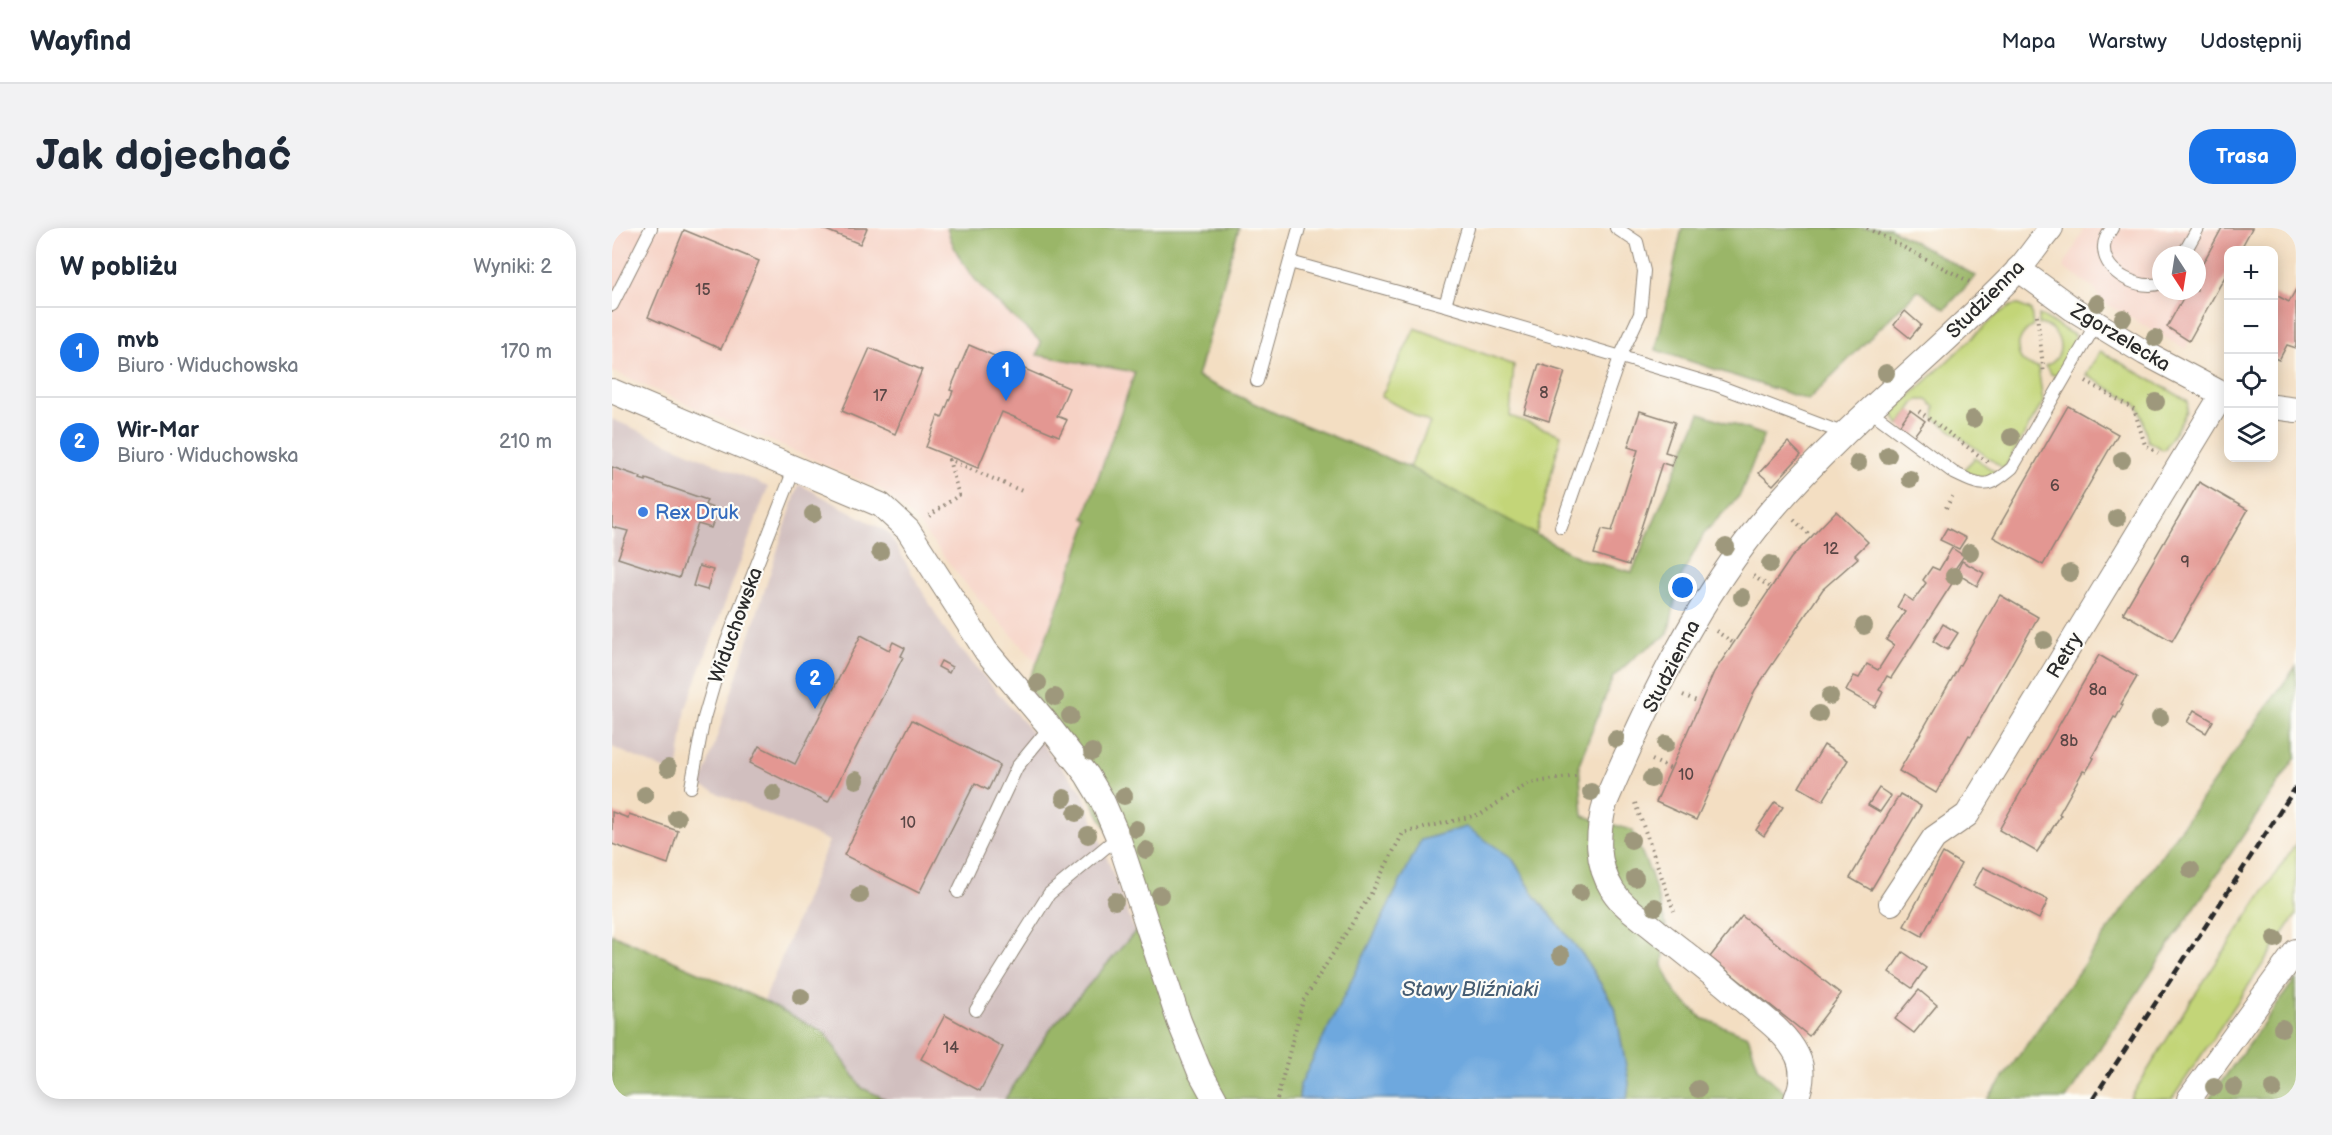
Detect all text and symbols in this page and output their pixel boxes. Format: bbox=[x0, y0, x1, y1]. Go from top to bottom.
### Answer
text: Wayfind bbox=[30, 25, 131, 58]
text: Mapa bbox=[2002, 29, 2056, 54]
text: Warstwy bbox=[2089, 29, 2167, 54]
text: Udostępnij bbox=[2200, 29, 2302, 54]
button: Trasa bbox=[2189, 129, 2296, 184]
text: Jak dojechać bbox=[36, 131, 291, 182]
north arrow bbox=[2152, 246, 2206, 300]
map controls bbox=[2224, 246, 2278, 462]
button: + bbox=[2224, 246, 2278, 300]
text: W pobliżu bbox=[60, 252, 178, 283]
text: Wyniki: 2 bbox=[473, 255, 552, 279]
street label: Studzienna bbox=[1942, 256, 2030, 344]
house number: 15 bbox=[695, 281, 711, 300]
street label: Zgorzelecka bbox=[2066, 298, 2174, 377]
button: − bbox=[2224, 300, 2278, 354]
text: mvb bbox=[117, 327, 159, 354]
text: 1 bbox=[75, 340, 84, 364]
text: 170 m bbox=[501, 340, 552, 364]
pin: 1 bbox=[986, 352, 1026, 401]
text: Biuro · Widuchowska bbox=[117, 354, 299, 378]
button: locate bbox=[2224, 354, 2278, 408]
house number: 8 bbox=[1539, 384, 1549, 403]
house number: 17 bbox=[873, 387, 887, 406]
button: layers bbox=[2224, 408, 2278, 462]
text: Wir-Mar bbox=[117, 417, 199, 444]
text: 2 bbox=[74, 430, 85, 454]
text: 210 m bbox=[499, 430, 552, 454]
text: Biuro · Widuchowska bbox=[117, 444, 299, 468]
house number: 6 bbox=[2050, 477, 2060, 496]
place label: Rex Druk bbox=[655, 501, 739, 525]
marker: Rex Druk bbox=[636, 505, 650, 519]
house number: 12 bbox=[1823, 540, 1839, 559]
house number: 9 bbox=[2180, 553, 2190, 572]
street label: Widuchowska bbox=[704, 564, 768, 687]
your location bbox=[1668, 573, 1697, 602]
street label: Studzienna bbox=[1638, 616, 1705, 717]
street label: Retry bbox=[2042, 628, 2088, 683]
pin: 2 bbox=[796, 660, 834, 709]
house number: 8a bbox=[2089, 681, 2107, 700]
house number: 8b bbox=[2060, 732, 2078, 751]
house number: 10 bbox=[1678, 766, 1694, 785]
house number: 10 bbox=[900, 814, 916, 833]
water label: Stawy Bliźniaki bbox=[1402, 977, 1540, 1002]
house number: 14 bbox=[943, 1039, 959, 1058]

